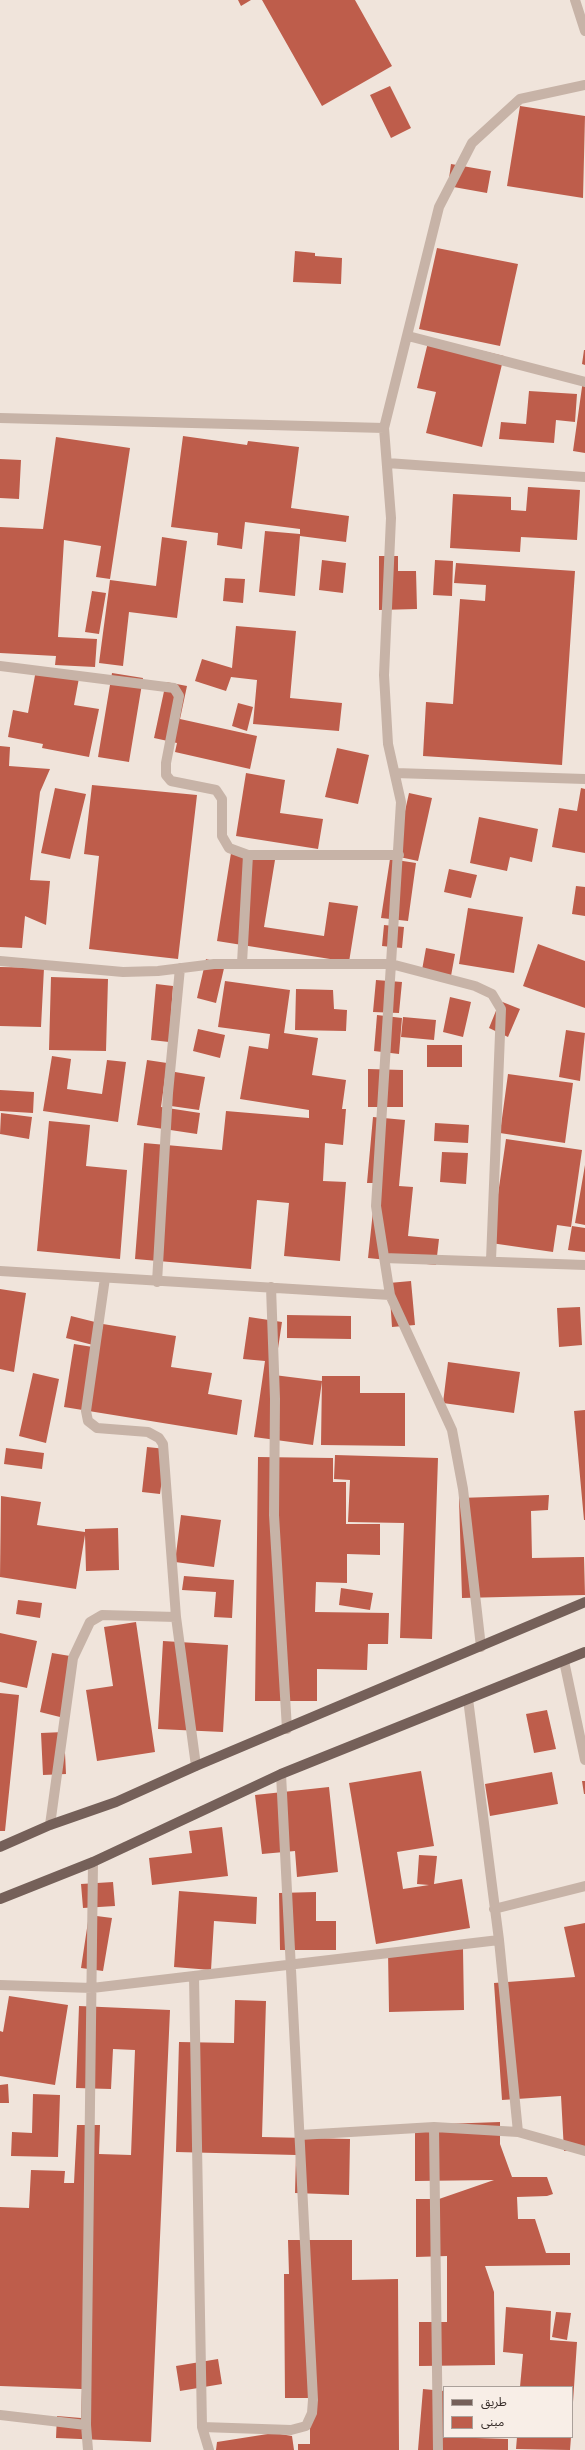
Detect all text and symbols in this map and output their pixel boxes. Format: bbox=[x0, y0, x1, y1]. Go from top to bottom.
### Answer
legend bbox=[443, 2386, 573, 2438]
text: طريق bbox=[481, 2394, 507, 2408]
text: مبنى bbox=[481, 2414, 504, 2428]

